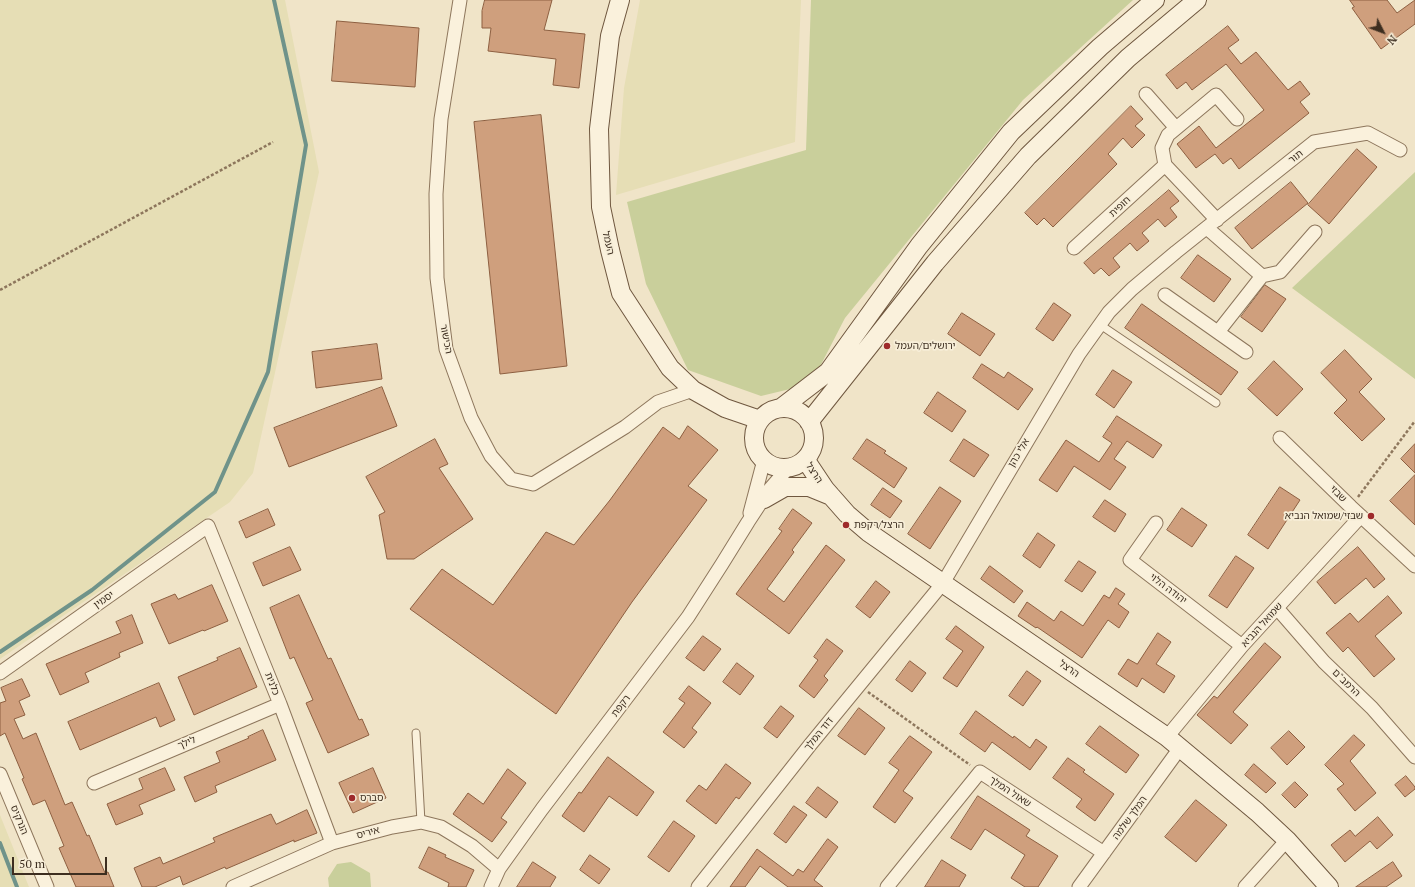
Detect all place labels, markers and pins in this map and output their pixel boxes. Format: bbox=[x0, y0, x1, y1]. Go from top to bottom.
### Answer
place label: ירושלים/העמל bbox=[895, 340, 955, 352]
marker: ירושלים/העמל bbox=[882, 341, 892, 351]
place label: שבזי/שמואל הנביא bbox=[1285, 510, 1363, 522]
marker: שבזי/שמואל הנביא bbox=[1366, 511, 1376, 521]
place label: הרצל/רקפת bbox=[854, 519, 904, 531]
marker: הרצל/רקפת bbox=[841, 520, 851, 530]
place label: סברס bbox=[360, 792, 383, 804]
marker: סברס bbox=[347, 793, 357, 803]

